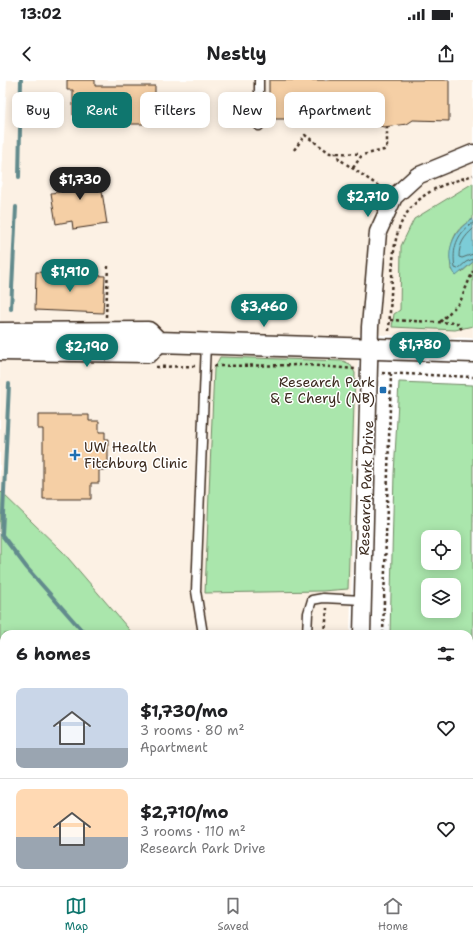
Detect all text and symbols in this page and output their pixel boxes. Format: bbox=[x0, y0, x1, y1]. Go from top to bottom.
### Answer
text: 13:02 bbox=[20, 4, 62, 24]
text: Nestly bbox=[207, 42, 266, 66]
icon: back bbox=[16, 43, 38, 65]
icon: share bbox=[435, 43, 457, 65]
chip: Buy bbox=[12, 92, 64, 128]
chip: Rent bbox=[72, 92, 132, 128]
chip: Filters bbox=[140, 92, 210, 128]
chip: New bbox=[218, 92, 276, 128]
chip: Apartment bbox=[284, 92, 385, 128]
pin: $1,730 bbox=[47, 167, 113, 201]
text: $1,730 bbox=[59, 171, 101, 188]
pin: $2,710 bbox=[335, 184, 401, 218]
text: $2,710 bbox=[346, 188, 390, 205]
pin: $1,910 bbox=[37, 259, 103, 293]
text: $1,910 bbox=[50, 263, 90, 280]
pin: $3,460 bbox=[231, 294, 297, 328]
text: $3,460 bbox=[240, 298, 288, 315]
pin: $1,780 bbox=[387, 332, 453, 366]
pin: $2,190 bbox=[54, 334, 120, 368]
text: $1,780 bbox=[398, 336, 442, 353]
text: $2,190 bbox=[65, 338, 109, 355]
place label: Research Park & E Cheryl (NB) bbox=[270, 373, 375, 407]
marker: Research Park & E Cheryl (NB) bbox=[378, 385, 388, 395]
street label: Research Park Drive bbox=[355, 420, 377, 556]
place label: UW Health Fitchburg Clinic bbox=[84, 438, 188, 472]
marker: UW Health Fitchburg Clinic bbox=[69, 449, 81, 461]
map controls bbox=[421, 530, 461, 618]
button: locate bbox=[421, 530, 461, 570]
button: layers bbox=[421, 578, 461, 618]
text: 6 homes bbox=[16, 643, 91, 665]
icon: filters bbox=[435, 643, 457, 665]
text: $1,730/mo bbox=[140, 700, 228, 722]
icon: home bbox=[48, 704, 96, 752]
icon: heart bbox=[435, 717, 457, 739]
text: 3 rooms · 80 m² bbox=[140, 722, 244, 739]
text: Apartment bbox=[140, 739, 208, 756]
text: $2,710/mo bbox=[140, 801, 229, 823]
icon: home bbox=[48, 805, 96, 853]
icon: heart bbox=[435, 818, 457, 840]
text: 3 rooms · 110 m² bbox=[140, 823, 246, 840]
text: Research Park Drive bbox=[140, 840, 266, 857]
tab: Map bbox=[65, 895, 88, 934]
tab: Saved bbox=[218, 895, 249, 934]
tab: Home bbox=[378, 895, 408, 934]

